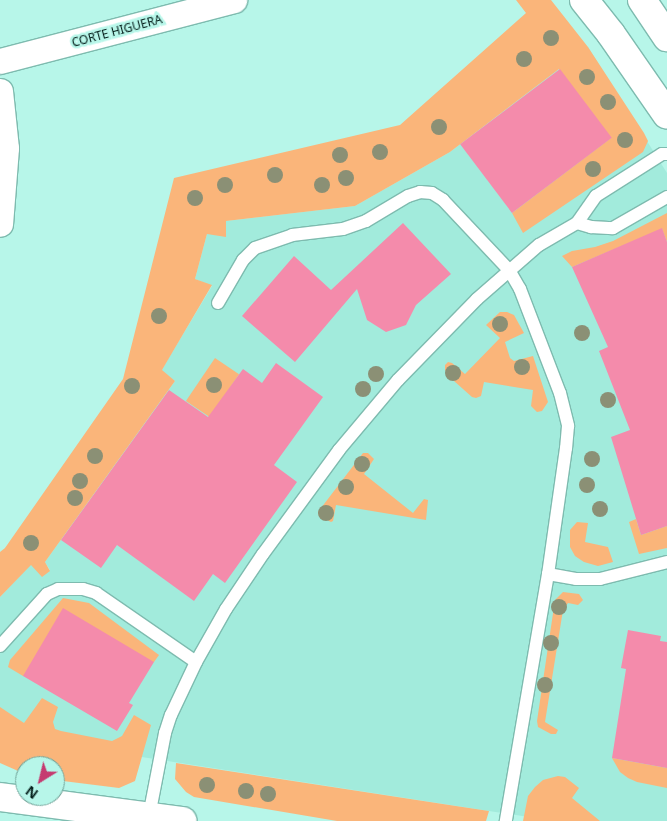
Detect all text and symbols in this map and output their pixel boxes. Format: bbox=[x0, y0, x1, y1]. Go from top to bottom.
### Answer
street label: CORTE HIGUERA bbox=[70, 12, 164, 50]
north arrow bbox=[15, 756, 65, 806]
text: N bbox=[21, 782, 42, 804]

